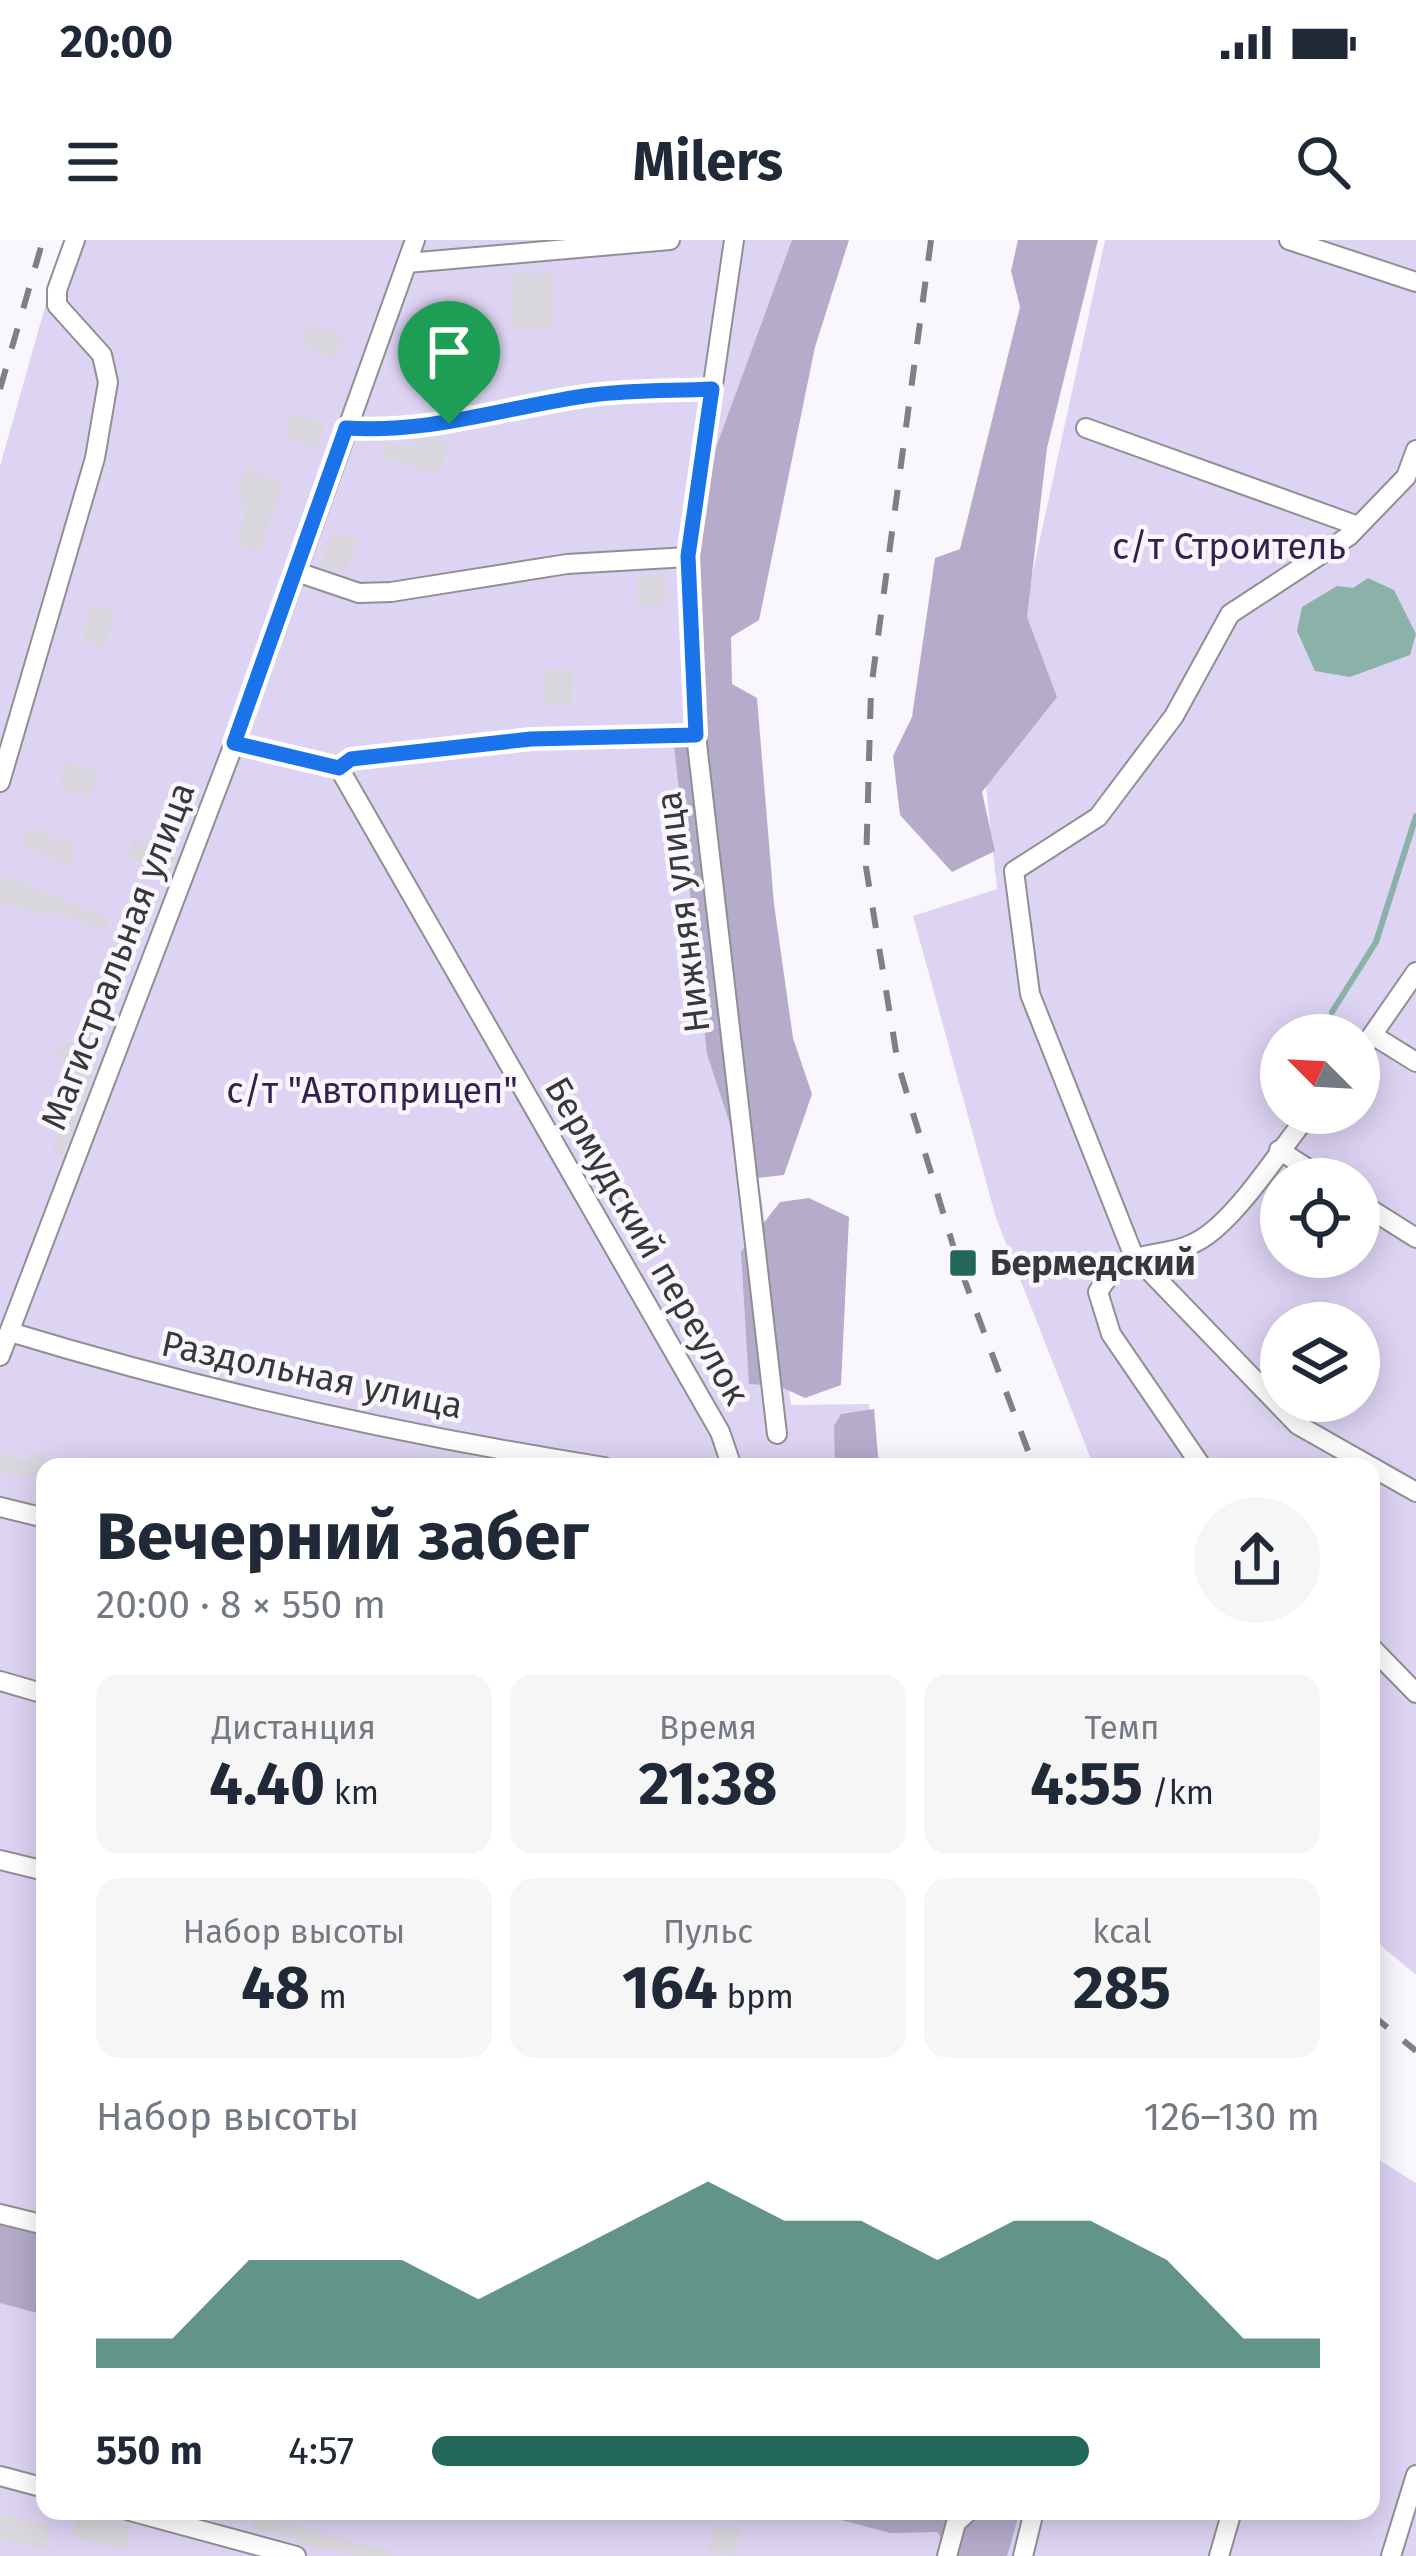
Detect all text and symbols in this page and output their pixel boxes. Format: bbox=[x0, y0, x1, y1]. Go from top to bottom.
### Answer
text: 20:00 bbox=[60, 15, 173, 69]
icon: menu bbox=[60, 129, 126, 195]
icon: search bbox=[1290, 129, 1356, 195]
text: Milers bbox=[633, 130, 783, 194]
pin bbox=[398, 301, 500, 424]
icon: arrive bbox=[416, 319, 482, 385]
park label: с/т Строитель bbox=[1112, 525, 1346, 569]
street label: Магистральная улица bbox=[31, 776, 205, 1136]
street label: Нижняя улица bbox=[646, 789, 720, 1035]
north arrow bbox=[1260, 1014, 1380, 1134]
map controls bbox=[1260, 1014, 1380, 1422]
park label: с/т "Автоприцеп" bbox=[226, 1069, 518, 1113]
street label: Бермудский переулок bbox=[535, 1069, 759, 1413]
button: locate bbox=[1260, 1158, 1380, 1278]
place label: Бермедский bbox=[990, 1241, 1196, 1285]
marker: Бермедский bbox=[947, 1247, 979, 1279]
button: layers bbox=[1260, 1302, 1380, 1422]
street label: Раздольная улица bbox=[157, 1322, 467, 1428]
text: Вечерний забег bbox=[96, 1497, 589, 1576]
button: share bbox=[1194, 1497, 1320, 1623]
text: 20:00 · 8 × 550 m bbox=[96, 1582, 386, 1628]
text: Дистанция bbox=[212, 1708, 376, 1748]
text: Время bbox=[659, 1708, 757, 1748]
text: Темп bbox=[1085, 1708, 1159, 1748]
text: 4.40 bbox=[209, 1748, 325, 1820]
text: 21:38 bbox=[639, 1748, 777, 1820]
text: 4:55 bbox=[1030, 1748, 1143, 1820]
text: km bbox=[325, 1773, 379, 1813]
text: /km bbox=[1143, 1773, 1214, 1813]
text: Набор высоты bbox=[183, 1912, 405, 1952]
text: Пульс bbox=[663, 1912, 753, 1952]
text: kcal bbox=[1092, 1912, 1152, 1952]
text: 48 bbox=[241, 1952, 310, 2024]
text: 164 bbox=[622, 1952, 718, 2024]
text: 285 bbox=[1073, 1952, 1171, 2024]
text: m bbox=[310, 1977, 347, 2017]
text: bpm bbox=[718, 1977, 794, 2017]
text: Набор высоты bbox=[96, 2094, 359, 2140]
text: 126–130 m bbox=[1144, 2094, 1320, 2140]
text: 550 m bbox=[96, 2428, 203, 2474]
text: 4:57 bbox=[288, 2428, 354, 2474]

